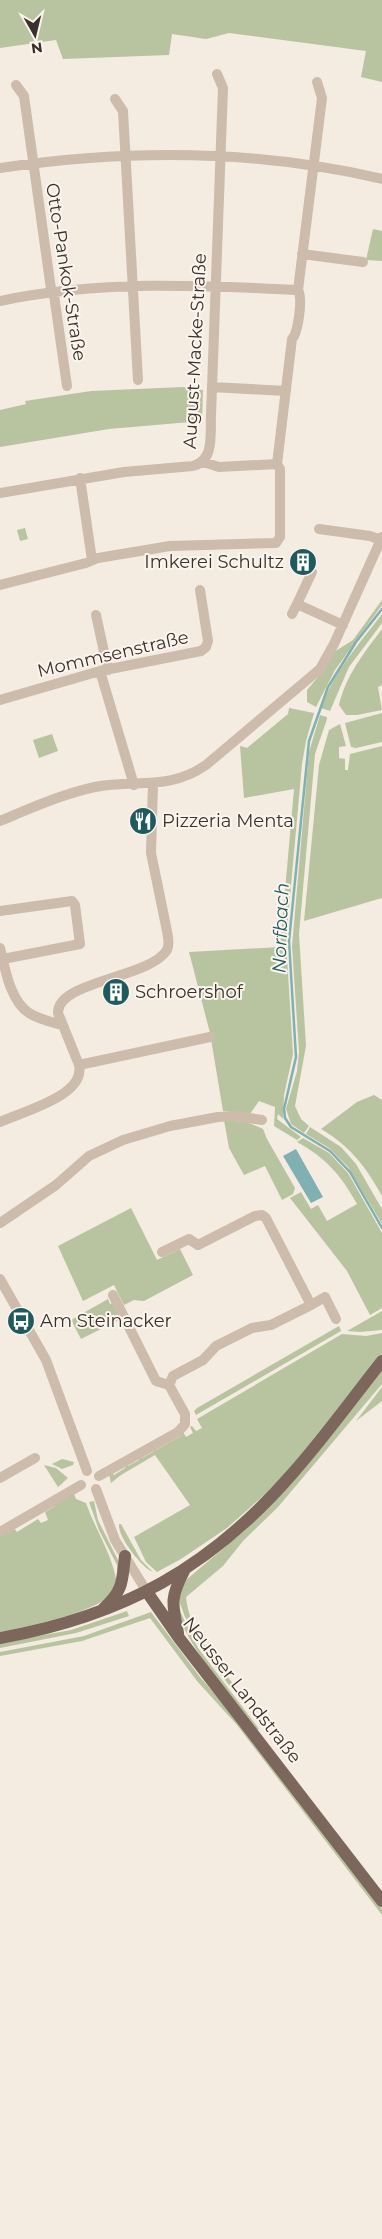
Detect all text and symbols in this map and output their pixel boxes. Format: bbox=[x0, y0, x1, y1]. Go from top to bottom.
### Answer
north arrow bbox=[10, 10, 60, 60]
text: N bbox=[30, 38, 44, 58]
street label: Otto-Pankok-Straße bbox=[41, 181, 91, 363]
street label: August-Macke-Straße bbox=[179, 252, 211, 450]
building icon: Imkerei Schultz bbox=[288, 547, 318, 577]
place label: Imkerei Schultz bbox=[144, 551, 284, 573]
street label: Mommsenstraße bbox=[35, 626, 191, 682]
restaurant icon: Pizzeria Menta bbox=[128, 806, 158, 836]
place label: Pizzeria Menta bbox=[162, 810, 294, 832]
water label: Norfbach bbox=[267, 882, 294, 974]
building icon: Schroershof bbox=[101, 977, 131, 1007]
place label: Schroershof bbox=[135, 981, 244, 1003]
bus stop icon: Am Steinacker bbox=[6, 1306, 36, 1336]
place label: Am Steinacker bbox=[40, 1310, 172, 1332]
street label: Neusser Landstraße bbox=[178, 1612, 306, 1768]

